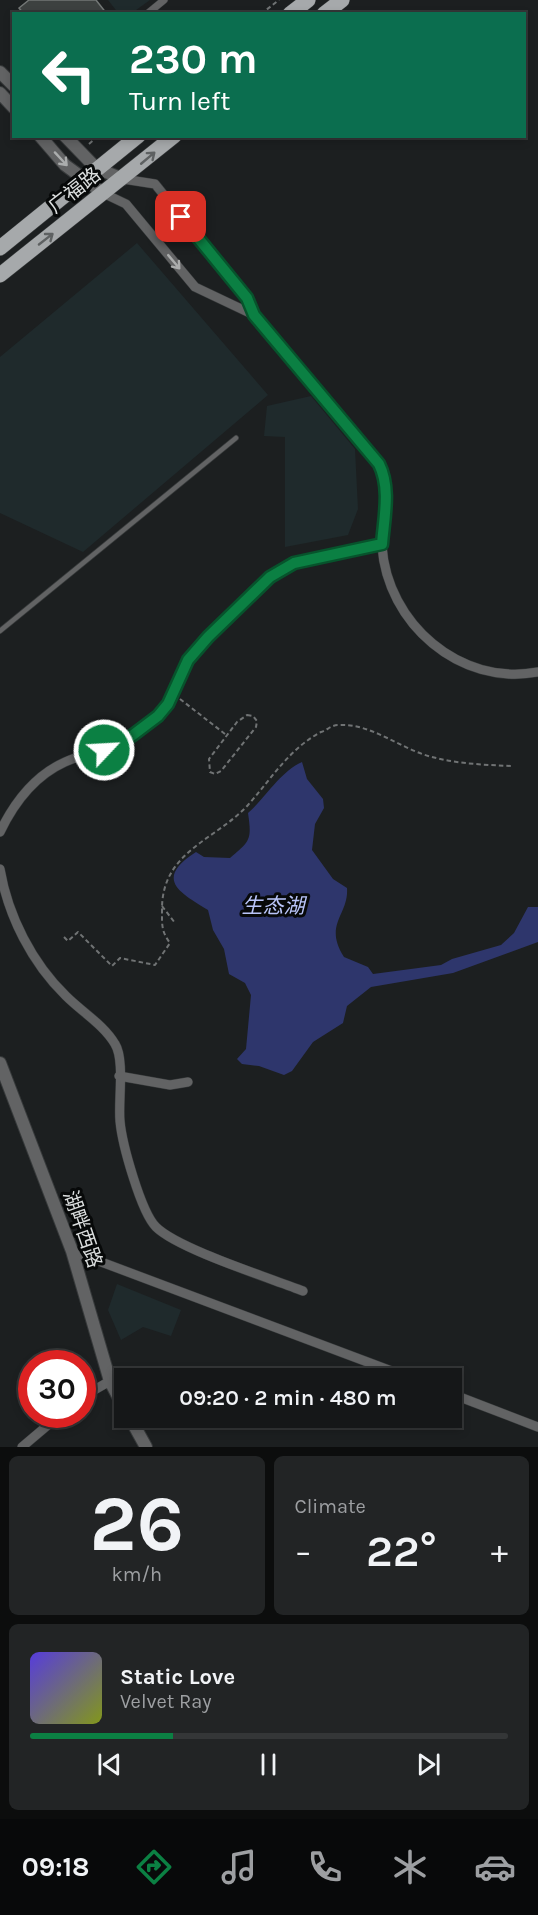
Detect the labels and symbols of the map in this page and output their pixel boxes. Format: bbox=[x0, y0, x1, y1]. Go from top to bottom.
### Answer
one-way arrow bbox=[140, 151, 156, 164]
one-way arrow bbox=[53, 152, 68, 167]
street label: 广福路 bbox=[44, 163, 105, 218]
pin bbox=[155, 191, 206, 242]
one-way arrow bbox=[38, 232, 54, 245]
one-way arrow bbox=[167, 254, 181, 269]
position arrow bbox=[72, 718, 136, 782]
water label: 生态湖 bbox=[242, 894, 307, 918]
street label: 湖畔西路 bbox=[59, 1188, 106, 1271]
speed limit sign: 30 bbox=[18, 1350, 96, 1428]

